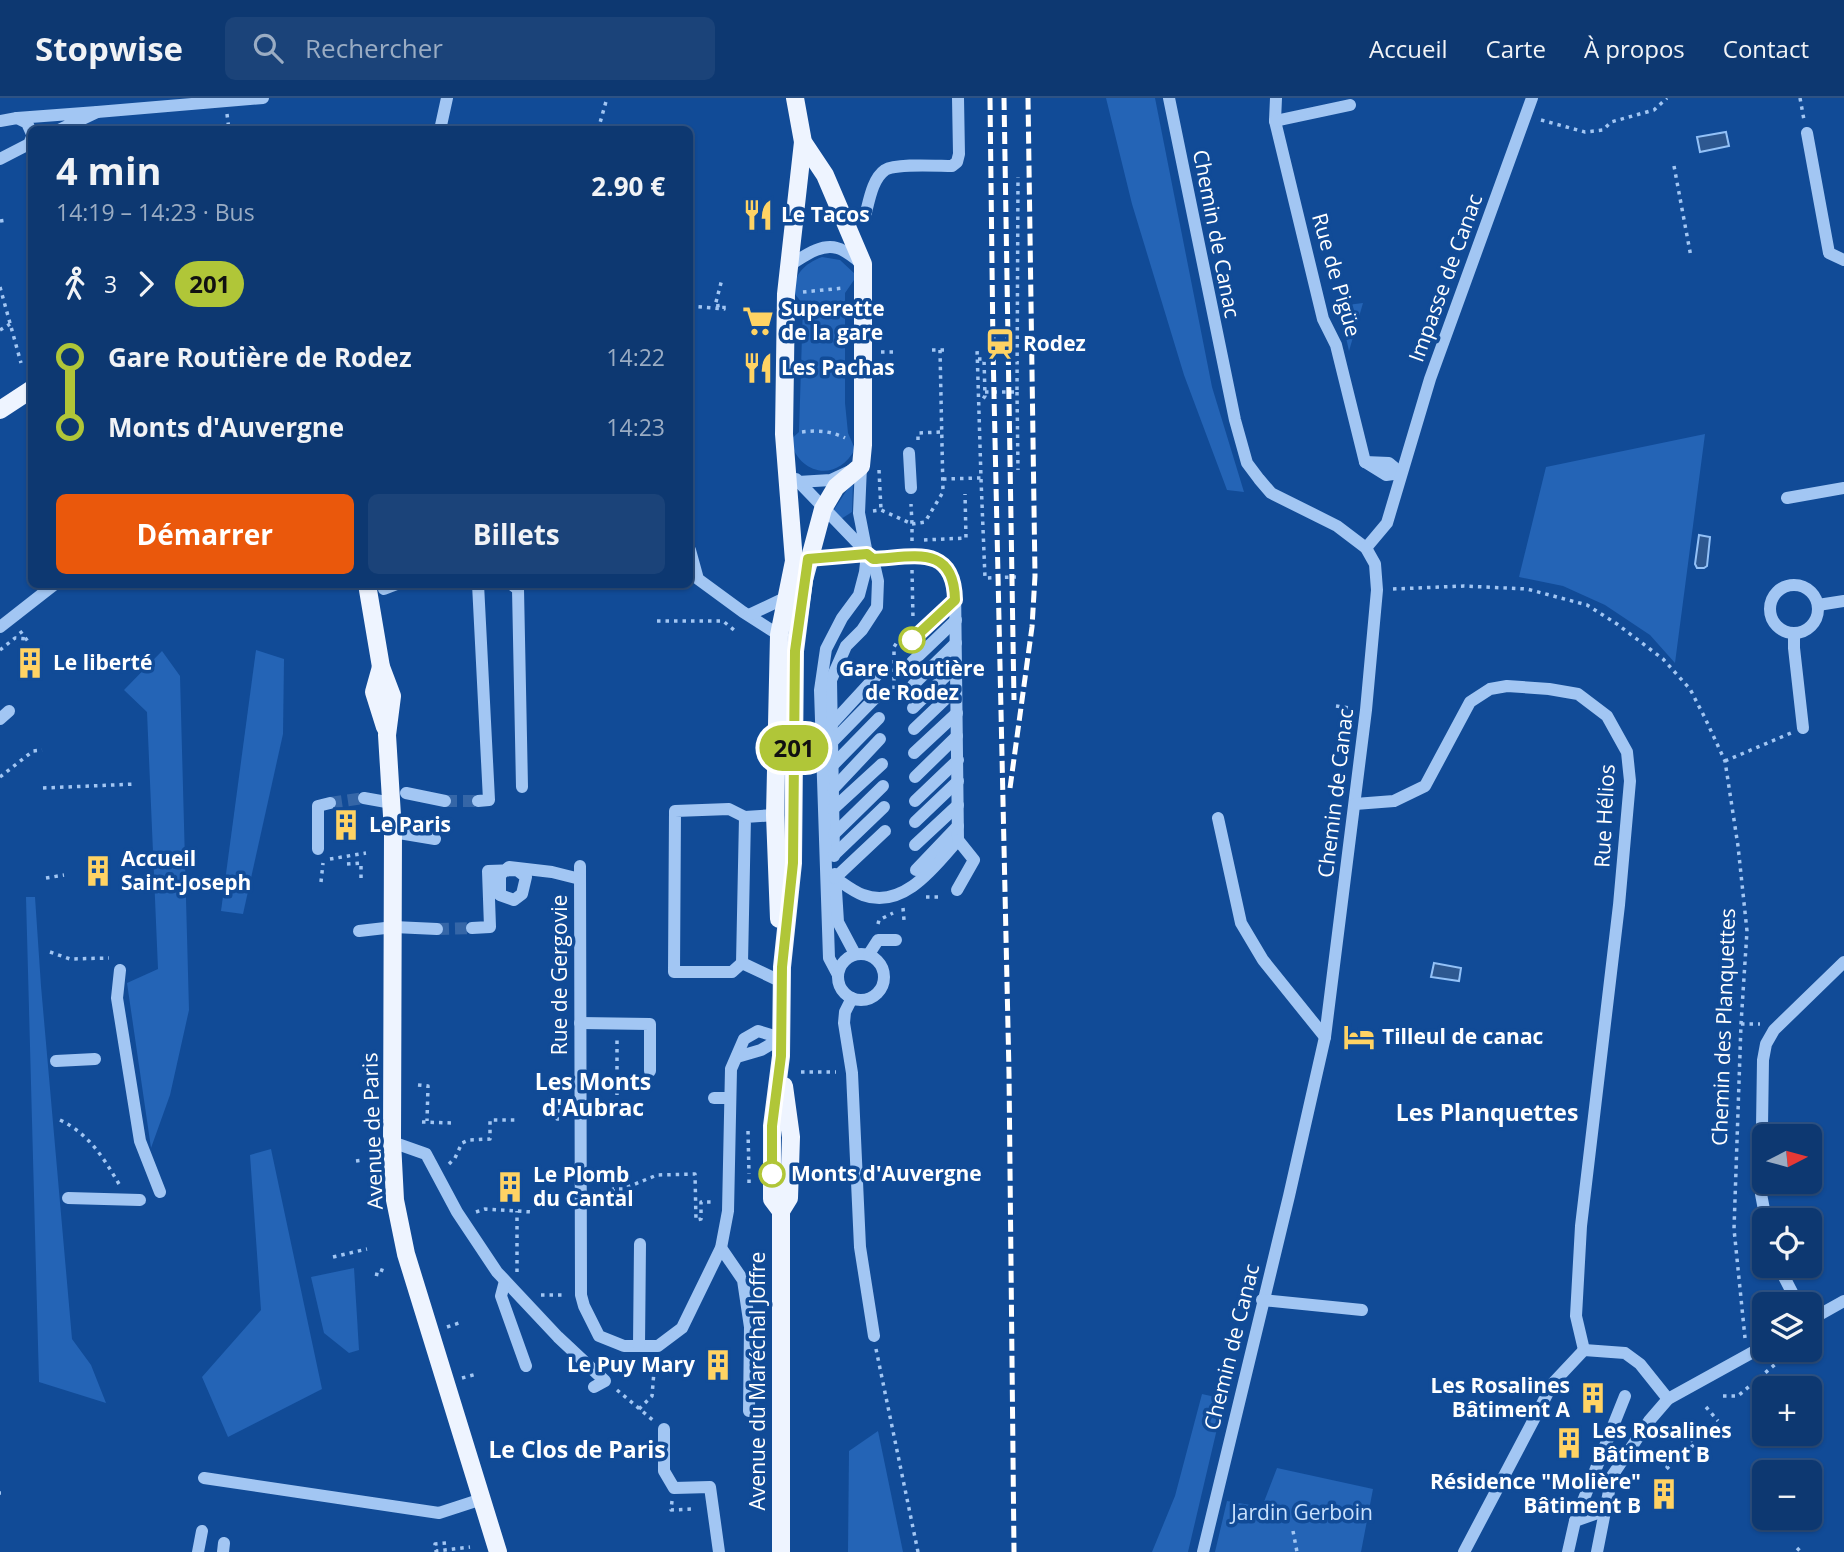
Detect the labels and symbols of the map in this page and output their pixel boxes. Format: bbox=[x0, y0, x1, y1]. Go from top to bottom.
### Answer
street label: Chemin de Canac bbox=[1187, 147, 1247, 320]
street label: Impasse de Canac bbox=[1402, 190, 1488, 365]
restaurant icon: Le Tacos bbox=[741, 198, 775, 232]
place label: Le Tacos bbox=[781, 200, 870, 228]
street label: Rue de Pigüe bbox=[1306, 210, 1368, 340]
place label: Superette de la gare bbox=[781, 294, 885, 346]
supermarket icon: Superette de la gare bbox=[741, 304, 775, 338]
station icon: Rodez bbox=[983, 327, 1017, 361]
place label: Rodez bbox=[1023, 329, 1086, 357]
restaurant icon: Les Pachas bbox=[741, 351, 775, 385]
place label: Les Pachas bbox=[781, 353, 895, 381]
marker: Gare Routière de Rodez bbox=[899, 627, 925, 653]
building icon: Le liberté bbox=[13, 646, 47, 680]
place label: Le liberté bbox=[53, 648, 152, 676]
place label: Gare Routière de Rodez bbox=[839, 654, 985, 706]
street label: Chemin de Canac bbox=[1311, 707, 1359, 879]
line badge: 201 bbox=[754, 725, 834, 771]
street label: Rue Hélios bbox=[1587, 763, 1621, 868]
building icon: Le Paris bbox=[329, 808, 363, 842]
place label: Le Paris bbox=[369, 810, 451, 838]
place label: Accueil Saint-Joseph bbox=[121, 844, 251, 896]
building icon: Accueil Saint-Joseph bbox=[81, 854, 115, 888]
street label: Rue de Gergovie bbox=[545, 895, 573, 1055]
street label: Chemin des Planquettes bbox=[1705, 908, 1741, 1146]
hotel icon: Tilleul de canac bbox=[1342, 1020, 1376, 1054]
place label: Tilleul de canac bbox=[1382, 1022, 1544, 1050]
street label: Avenue de Paris bbox=[355, 1052, 389, 1210]
district label: Les Monts d'Aubrac bbox=[535, 1065, 651, 1123]
district label: Les Planquettes bbox=[1396, 1096, 1578, 1128]
north arrow bbox=[1752, 1124, 1822, 1194]
place label: Monts d'Auvergne bbox=[791, 1159, 982, 1187]
place label: Le Plomb du Cantal bbox=[533, 1160, 634, 1212]
marker: Monts d'Auvergne bbox=[759, 1161, 785, 1187]
building icon: Le Plomb du Cantal bbox=[493, 1170, 527, 1204]
street label: Avenue du Maréchal Joffre bbox=[743, 1252, 771, 1510]
street label: Chemin de Canac bbox=[1197, 1261, 1265, 1433]
building icon: Le Puy Mary bbox=[701, 1348, 735, 1382]
place label: Le Puy Mary bbox=[567, 1350, 695, 1378]
place label: Les Rosalines Bâtiment A bbox=[1430, 1371, 1570, 1423]
building icon: Les Rosalines Bâtiment A bbox=[1576, 1381, 1610, 1415]
place label: Les Rosalines Bâtiment B bbox=[1592, 1416, 1732, 1468]
building icon: Les Rosalines Bâtiment B bbox=[1552, 1426, 1586, 1460]
district label: Le Clos de Paris bbox=[488, 1433, 666, 1465]
place label: Résidence "Molière" Bâtiment B bbox=[1430, 1467, 1641, 1519]
building icon: Résidence "Molière" Bâtiment B bbox=[1647, 1477, 1681, 1511]
park label: Jardin Gerboin bbox=[1229, 1498, 1373, 1526]

